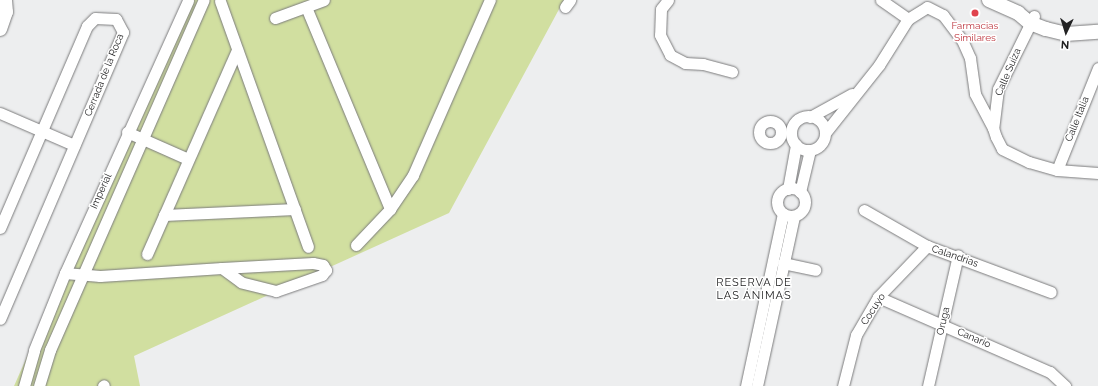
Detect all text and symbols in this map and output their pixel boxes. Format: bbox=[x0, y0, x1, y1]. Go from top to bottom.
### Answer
marker: Farmacias Similares bbox=[970, 8, 980, 18]
north arrow bbox=[1046, 12, 1086, 52]
place label: Farmacias Similares bbox=[952, 19, 998, 42]
street label: Cerrada de la Roca bbox=[82, 32, 126, 118]
text: N bbox=[1060, 38, 1070, 51]
street label: Calle Suiza bbox=[993, 46, 1023, 98]
street label: Calle Italia bbox=[1062, 95, 1092, 143]
street label: Imperial bbox=[88, 171, 114, 211]
street label: Calandrias bbox=[930, 242, 980, 270]
district label: RESERVA DE LAS ÁNIMAS bbox=[716, 277, 792, 303]
street label: Cocuyo bbox=[858, 291, 888, 327]
street label: Oruga bbox=[934, 306, 952, 336]
street label: Canario bbox=[955, 326, 993, 350]

